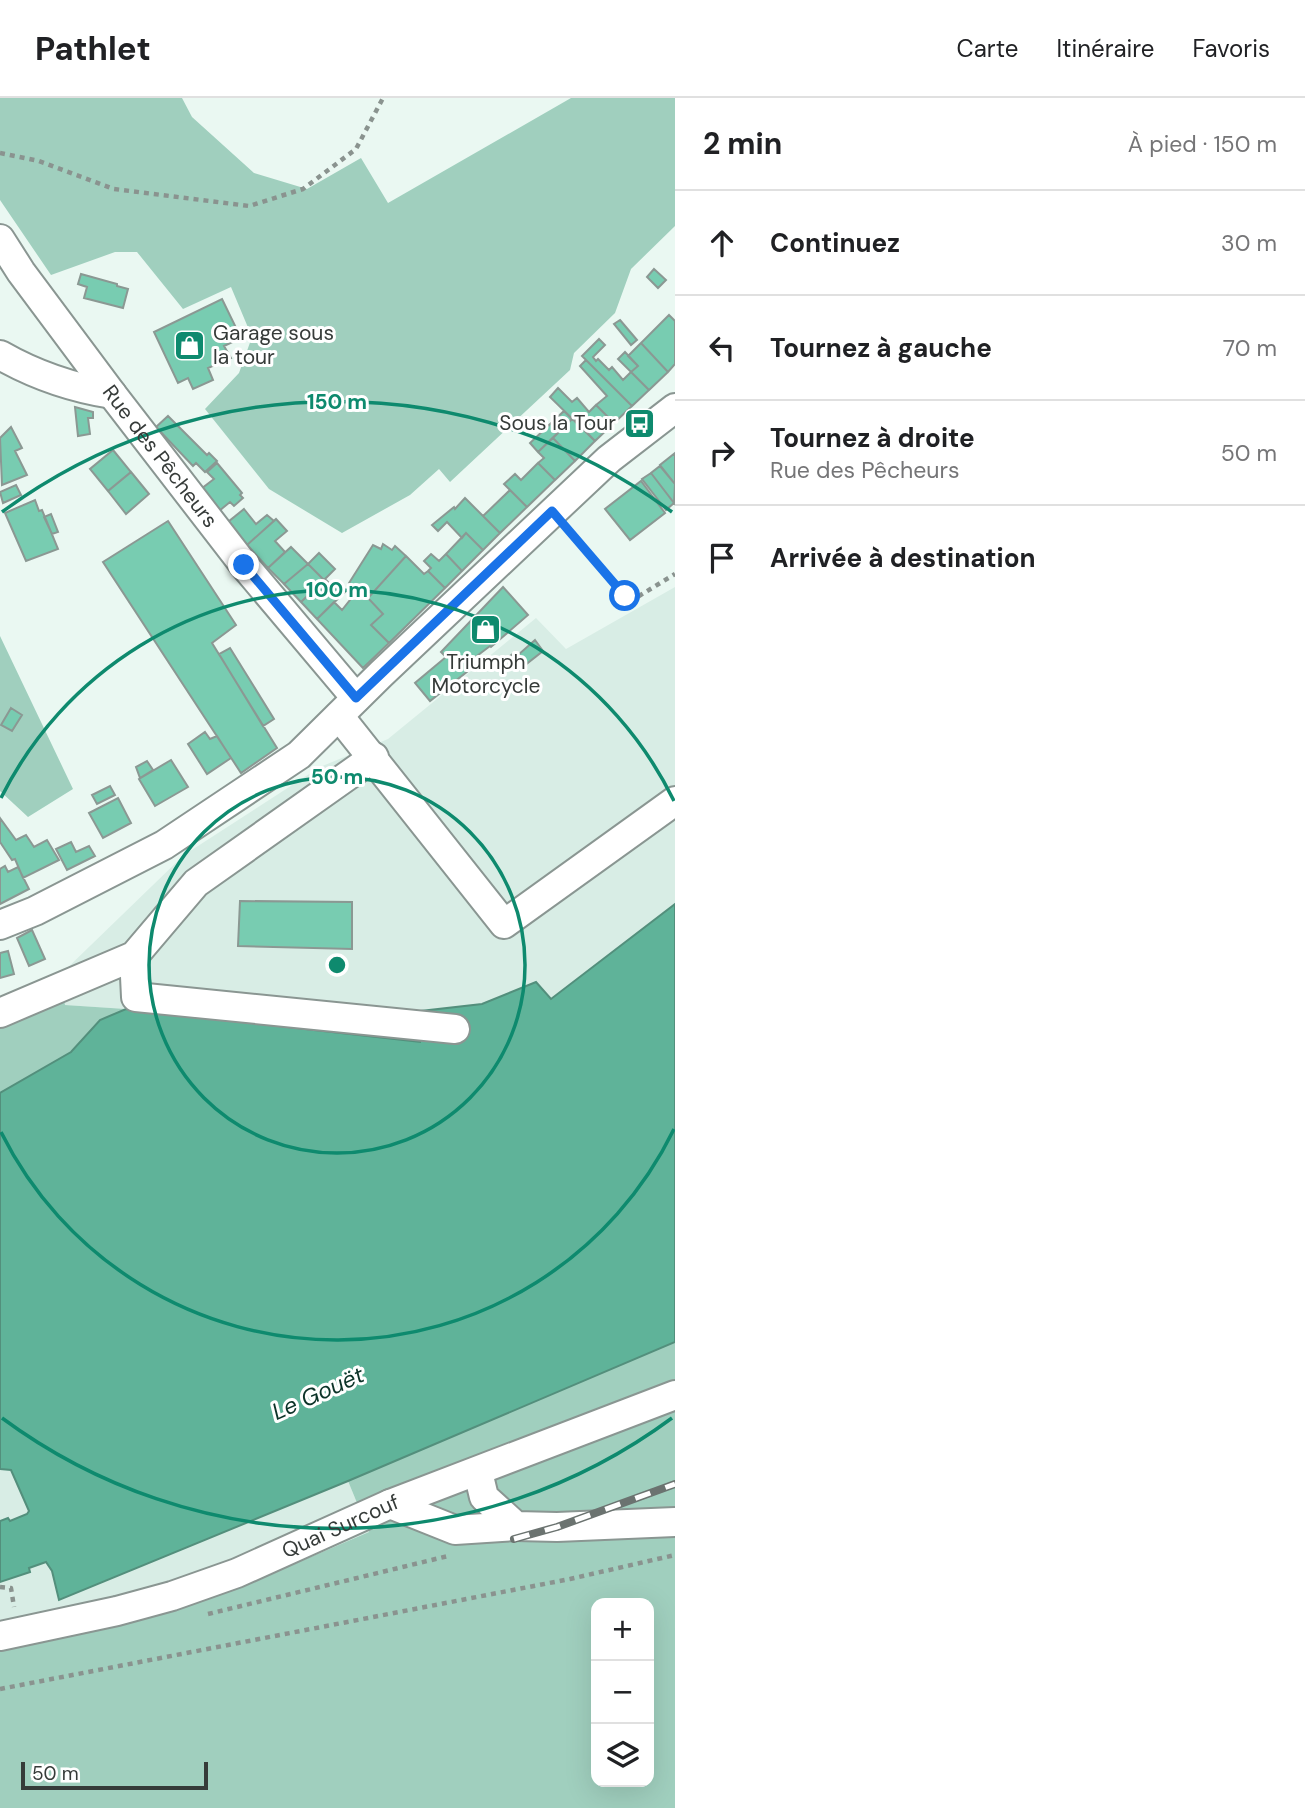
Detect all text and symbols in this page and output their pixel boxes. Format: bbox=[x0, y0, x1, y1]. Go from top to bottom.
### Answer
text: Pathlet bbox=[35, 27, 151, 70]
text: Carte bbox=[957, 33, 1018, 64]
text: Itinéraire bbox=[1056, 33, 1154, 64]
text: Favoris bbox=[1192, 33, 1270, 64]
text: 2 min bbox=[703, 124, 782, 163]
text: À pied · 150 m bbox=[1128, 129, 1277, 159]
icon: ahead bbox=[703, 224, 741, 262]
text: Continuez bbox=[770, 226, 900, 260]
text: 30 m bbox=[1221, 228, 1277, 258]
place label: Garage sous la tour bbox=[213, 319, 334, 371]
shop icon: Garage sous la tour bbox=[173, 328, 207, 362]
icon: left bbox=[703, 329, 741, 367]
text: Tournez à gauche bbox=[770, 331, 992, 365]
text: 70 m bbox=[1223, 333, 1277, 363]
street label: Rue des Pêcheurs bbox=[96, 379, 224, 533]
text: 150 m bbox=[307, 388, 367, 416]
bus stop icon: Sous la Tour bbox=[622, 406, 656, 440]
place label: Sous la Tour bbox=[499, 409, 616, 437]
text: Tournez à droite bbox=[770, 421, 975, 455]
icon: right bbox=[703, 434, 741, 472]
text: 50 m bbox=[1221, 438, 1277, 468]
text: Rue des Pêcheurs bbox=[770, 455, 960, 485]
icon: arrive bbox=[703, 539, 741, 577]
text: Arrivée à destination bbox=[770, 541, 1036, 575]
route end bbox=[228, 549, 259, 580]
text: 100 m bbox=[306, 576, 368, 604]
route start bbox=[609, 580, 640, 611]
shop icon: Triumph Motorcycle bbox=[469, 613, 503, 647]
place label: Triumph Motorcycle bbox=[432, 648, 540, 700]
text: 50 m bbox=[311, 763, 363, 791]
centre of rings bbox=[325, 953, 349, 977]
water label: Le Gouët bbox=[267, 1359, 369, 1427]
street label: Quai Surcouf bbox=[277, 1488, 403, 1565]
map controls bbox=[591, 1598, 654, 1787]
button: + bbox=[591, 1598, 654, 1661]
button: − bbox=[591, 1661, 654, 1724]
button: layers bbox=[591, 1724, 654, 1787]
scale bar bbox=[21, 1759, 208, 1791]
text: 50 m bbox=[32, 1761, 79, 1786]

